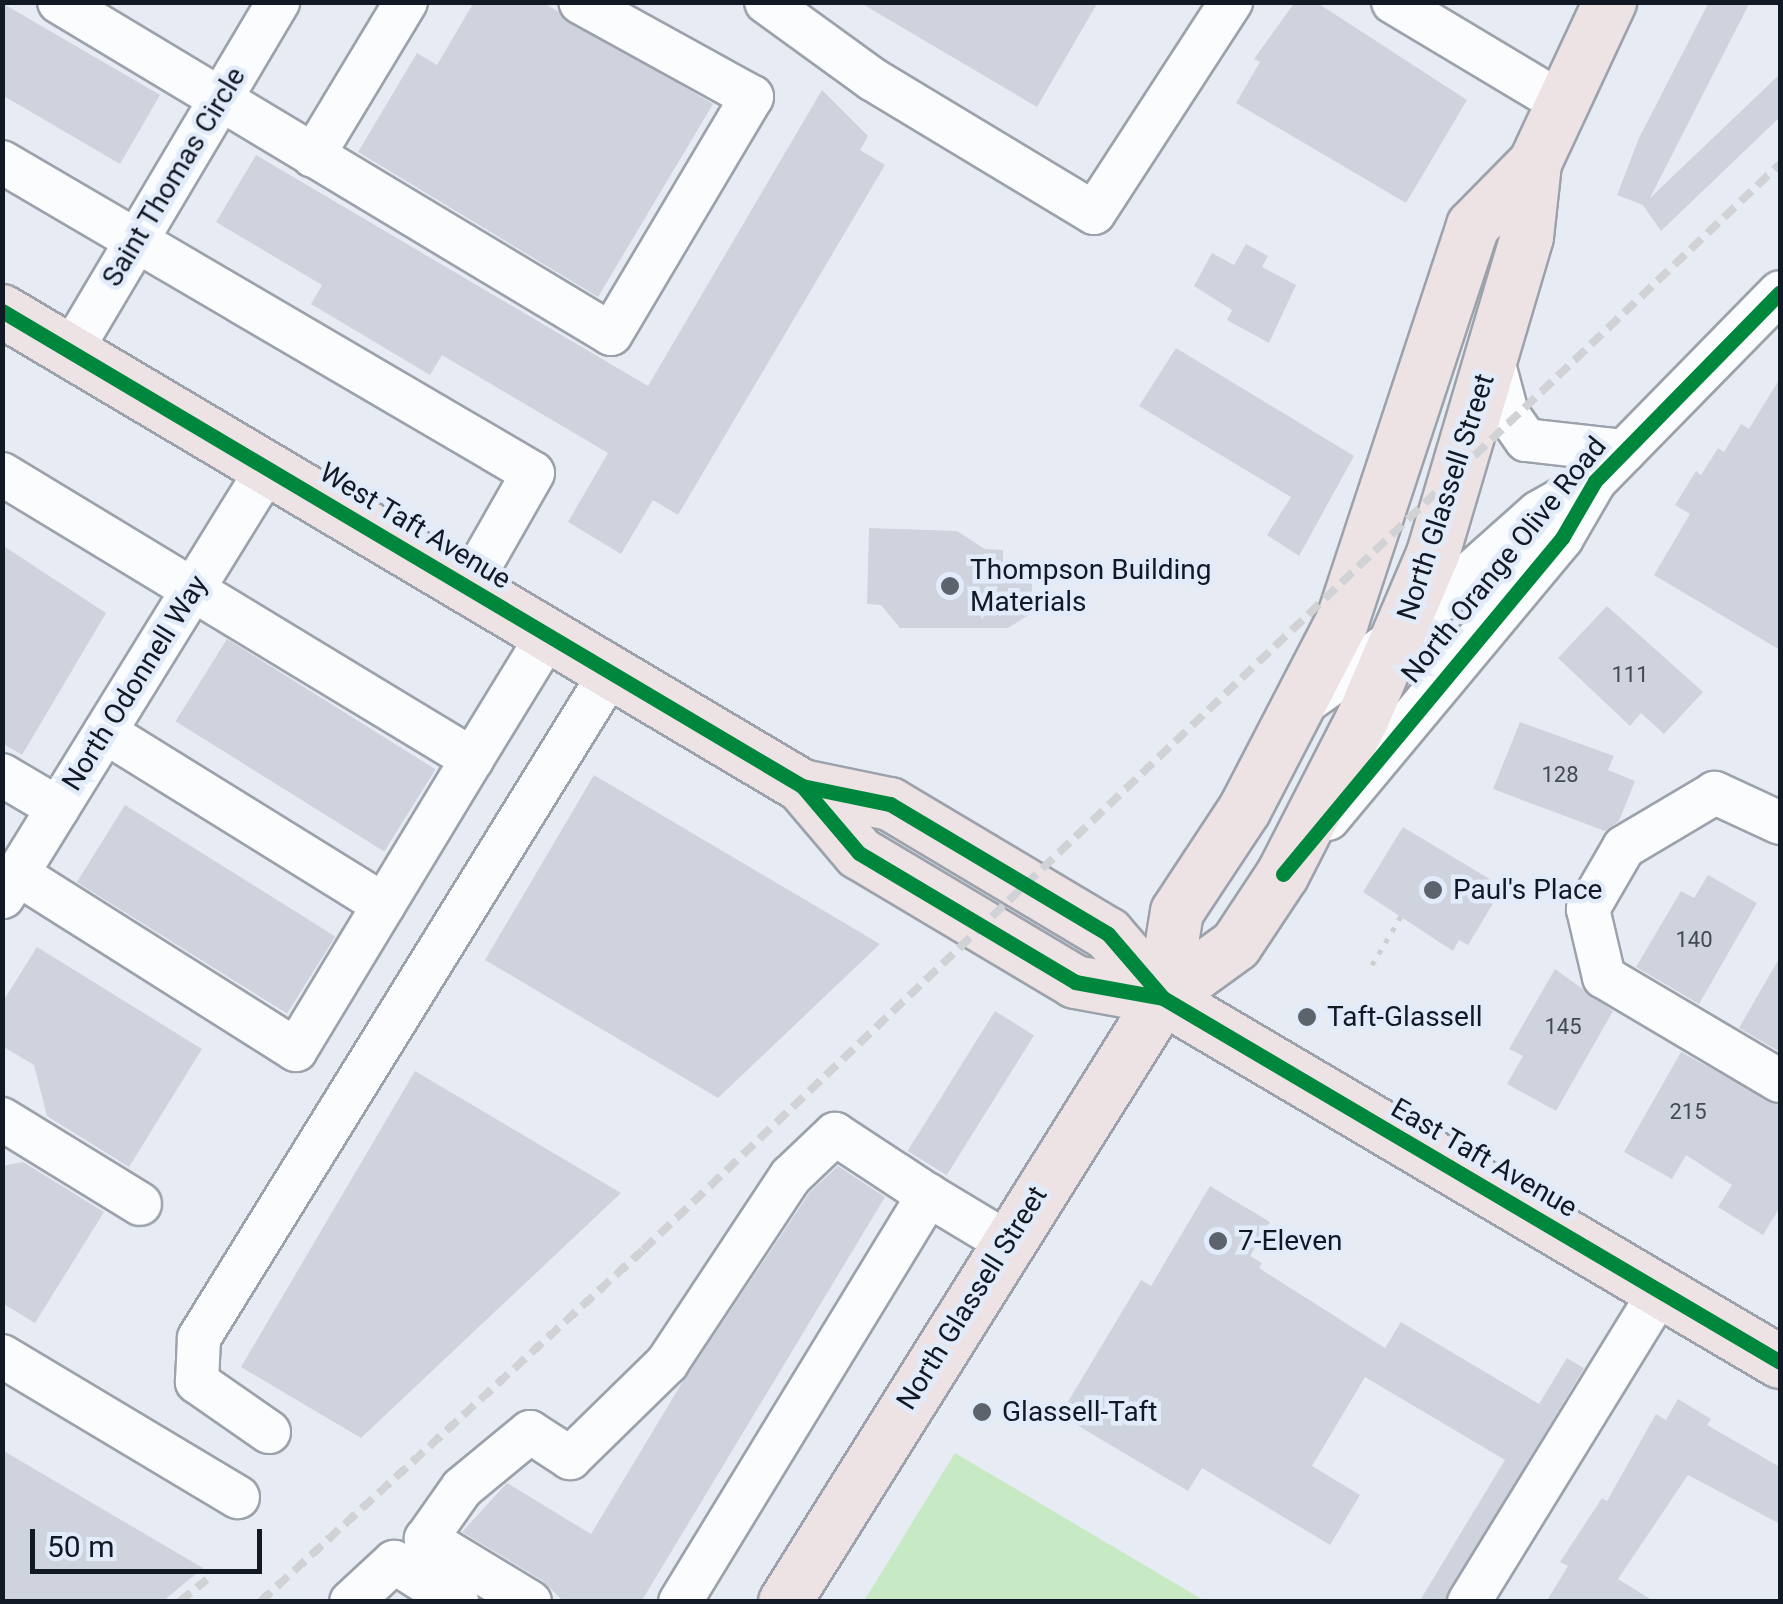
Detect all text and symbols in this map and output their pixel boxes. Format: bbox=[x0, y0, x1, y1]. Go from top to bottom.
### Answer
street label: Saint Thomas Circle bbox=[95, 61, 253, 293]
street label: North Glassell Street bbox=[1390, 370, 1502, 624]
street label: North Orange Olive Road bbox=[1395, 430, 1613, 690]
street label: West Taft Avenue bbox=[313, 456, 517, 596]
place label: Thompson Building Materials bbox=[970, 553, 1211, 619]
street label: North Odonnell Way bbox=[55, 569, 215, 797]
marker: Thompson Building Materials bbox=[939, 575, 961, 597]
house number: 111 bbox=[1611, 662, 1649, 688]
house number: 128 bbox=[1541, 762, 1579, 788]
place label: Paul's Place bbox=[1453, 873, 1602, 907]
marker: Paul's Place bbox=[1422, 879, 1444, 901]
house number: 140 bbox=[1675, 927, 1713, 953]
place label: Taft-Glassell bbox=[1327, 1000, 1483, 1034]
marker: Taft-Glassell bbox=[1296, 1006, 1318, 1028]
house number: 145 bbox=[1544, 1014, 1582, 1040]
street label: East Taft Avenue bbox=[1385, 1091, 1583, 1225]
house number: 215 bbox=[1669, 1099, 1707, 1125]
street label: North Glassell Street bbox=[890, 1180, 1054, 1416]
place label: 7-Eleven bbox=[1238, 1224, 1343, 1258]
marker: 7-Eleven bbox=[1207, 1230, 1229, 1252]
place label: Glassell-Taft bbox=[1002, 1395, 1158, 1429]
marker: Glassell-Taft bbox=[971, 1401, 993, 1423]
scale bar bbox=[35, 1509, 268, 1571]
text: 50 m bbox=[47, 1529, 114, 1564]

